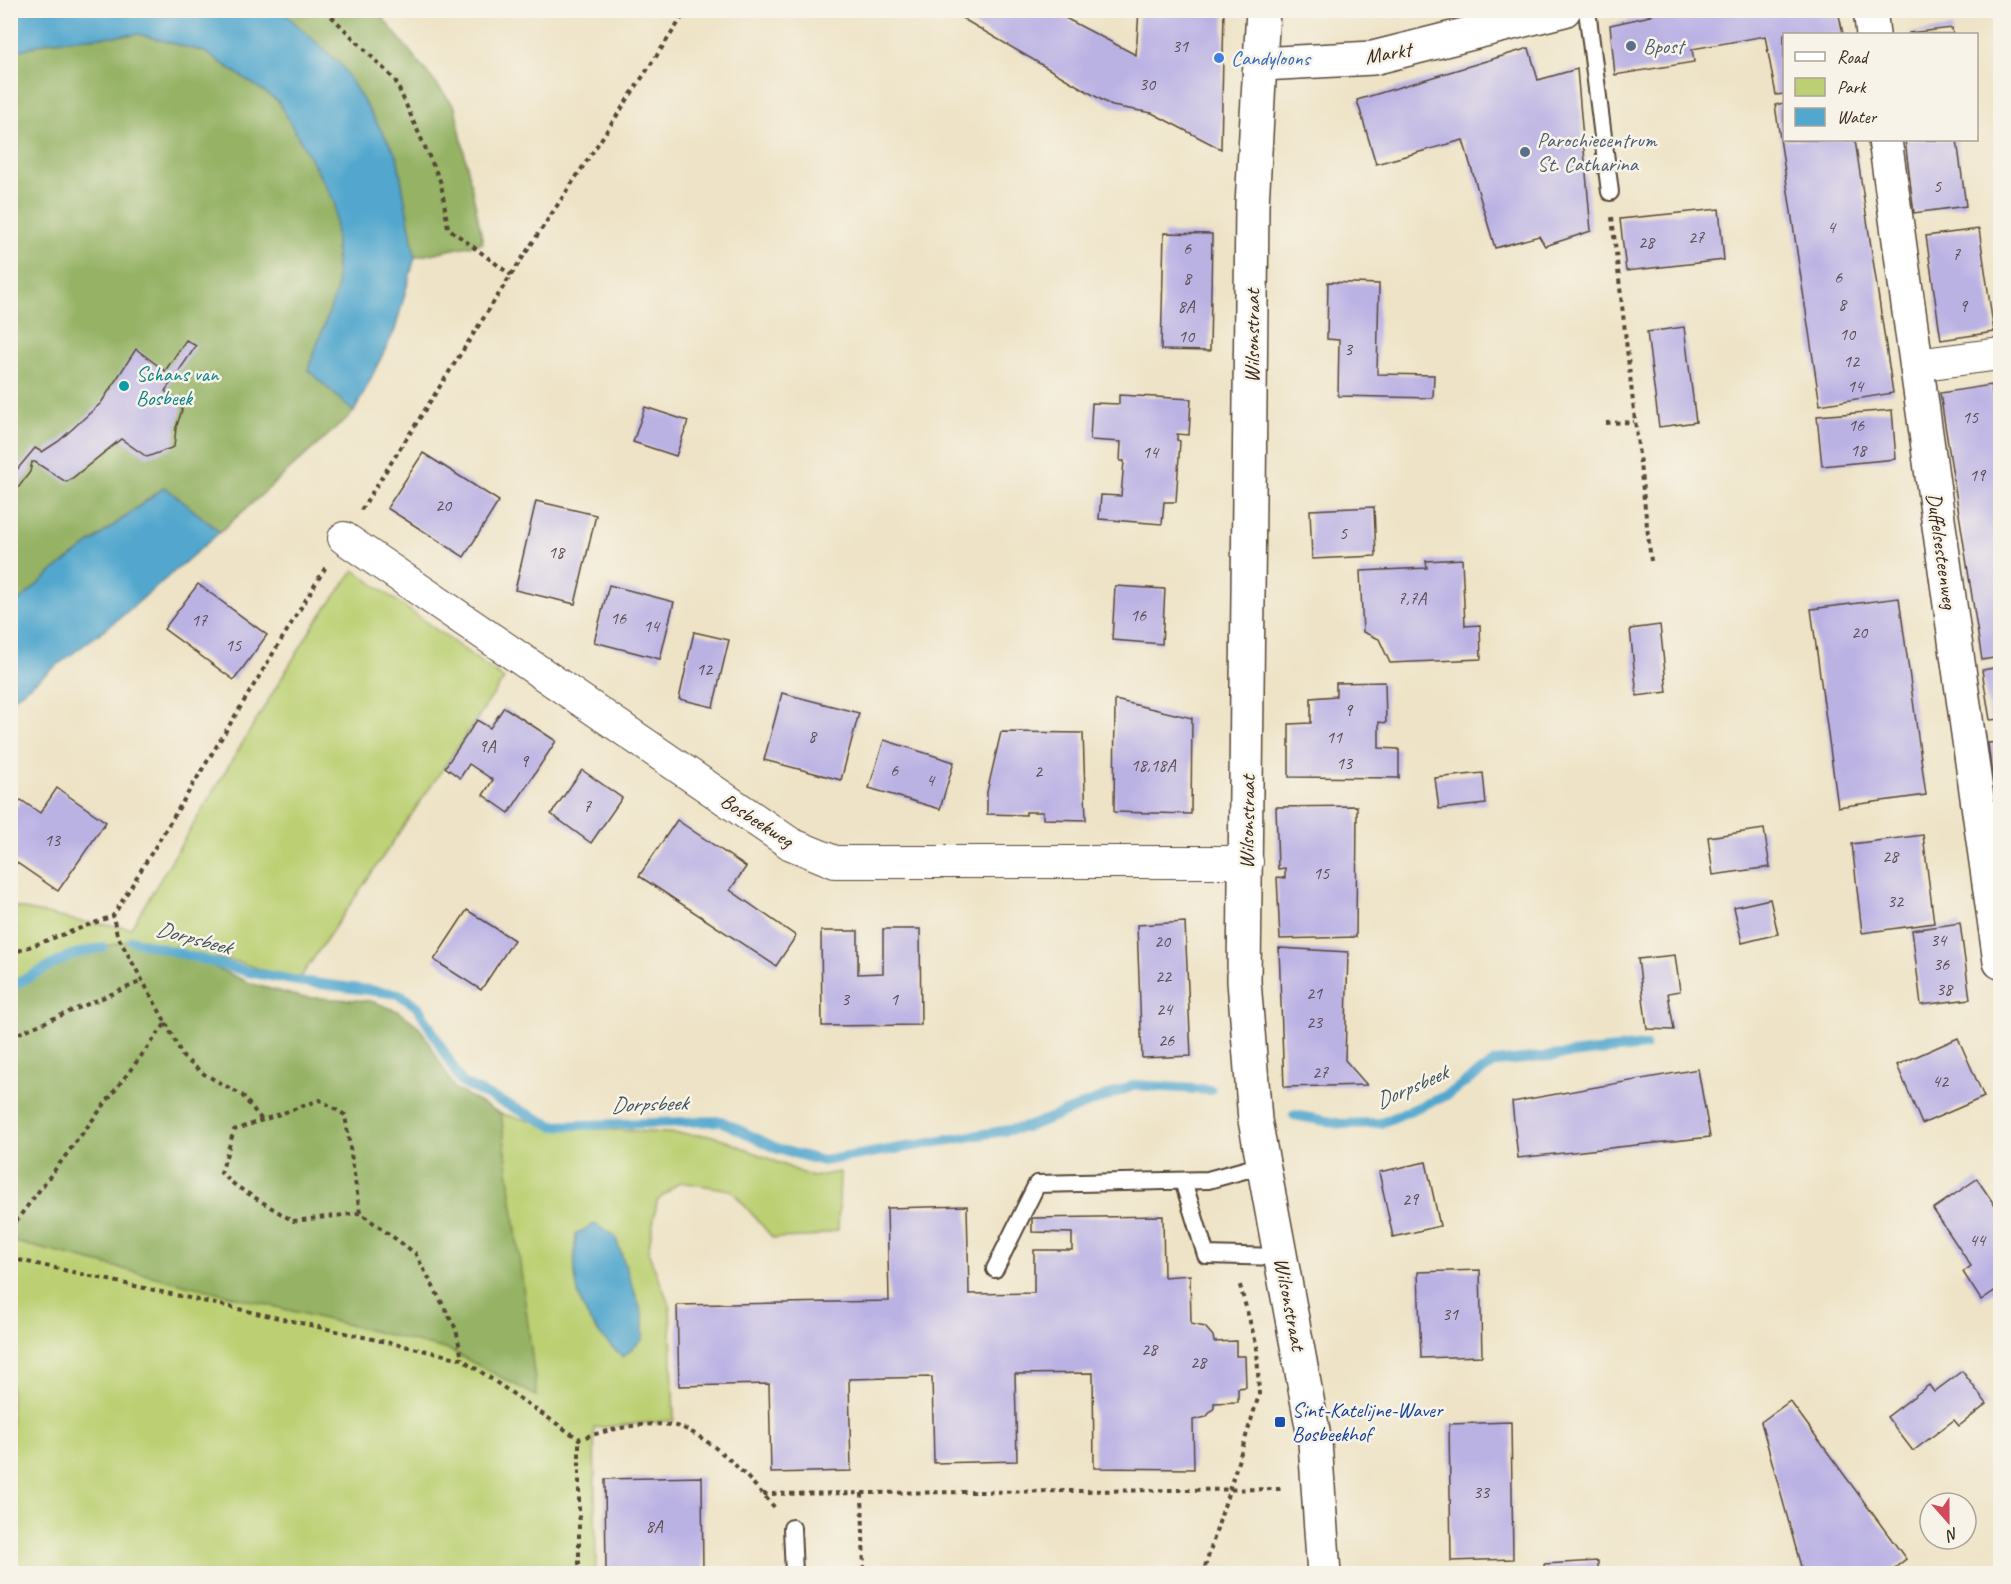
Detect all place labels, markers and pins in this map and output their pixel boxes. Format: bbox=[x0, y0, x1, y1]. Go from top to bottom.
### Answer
place label: Bpost bbox=[1643, 33, 1686, 59]
marker: Bpost bbox=[1624, 39, 1638, 53]
place label: Candyloons bbox=[1231, 45, 1312, 71]
marker: Candyloons bbox=[1212, 51, 1226, 65]
place label: Parochiecentrum St. Catharina bbox=[1537, 127, 1658, 177]
marker: Parochiecentrum St. Catharina bbox=[1518, 145, 1532, 159]
place label: Schans van Bosbeek bbox=[136, 361, 220, 411]
marker: Schans van Bosbeek bbox=[117, 379, 131, 393]
place label: Sint-Katelijne-Waver Bosbeekhof bbox=[1292, 1397, 1444, 1447]
marker: Sint-Katelijne-Waver Bosbeekhof bbox=[1273, 1415, 1287, 1429]

